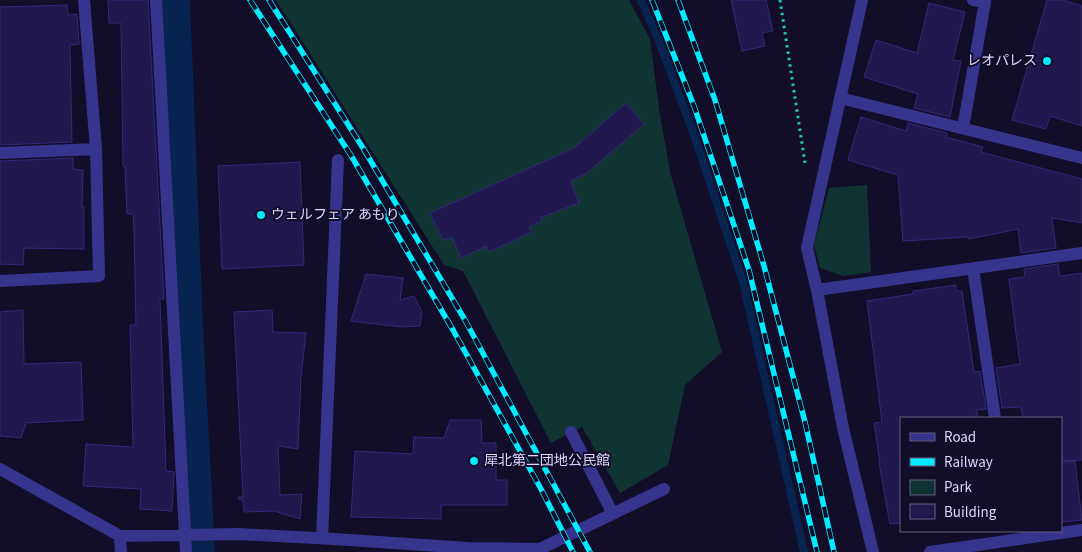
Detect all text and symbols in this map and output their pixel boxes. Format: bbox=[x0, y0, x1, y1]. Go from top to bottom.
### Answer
place label: レオパレス bbox=[967, 51, 1037, 71]
marker: レオパレス bbox=[1041, 55, 1053, 67]
place label: ウェルフェア あもり bbox=[271, 205, 400, 225]
marker: ウェルフェア あもり bbox=[255, 209, 267, 221]
legend bbox=[900, 417, 1062, 532]
text: Road bbox=[944, 427, 976, 448]
place label: 犀北第二団地公民館 bbox=[484, 451, 610, 471]
text: Railway bbox=[944, 452, 993, 473]
marker: 犀北第二団地公民館 bbox=[468, 455, 480, 467]
text: Park bbox=[944, 477, 973, 498]
text: Building bbox=[944, 502, 997, 523]

